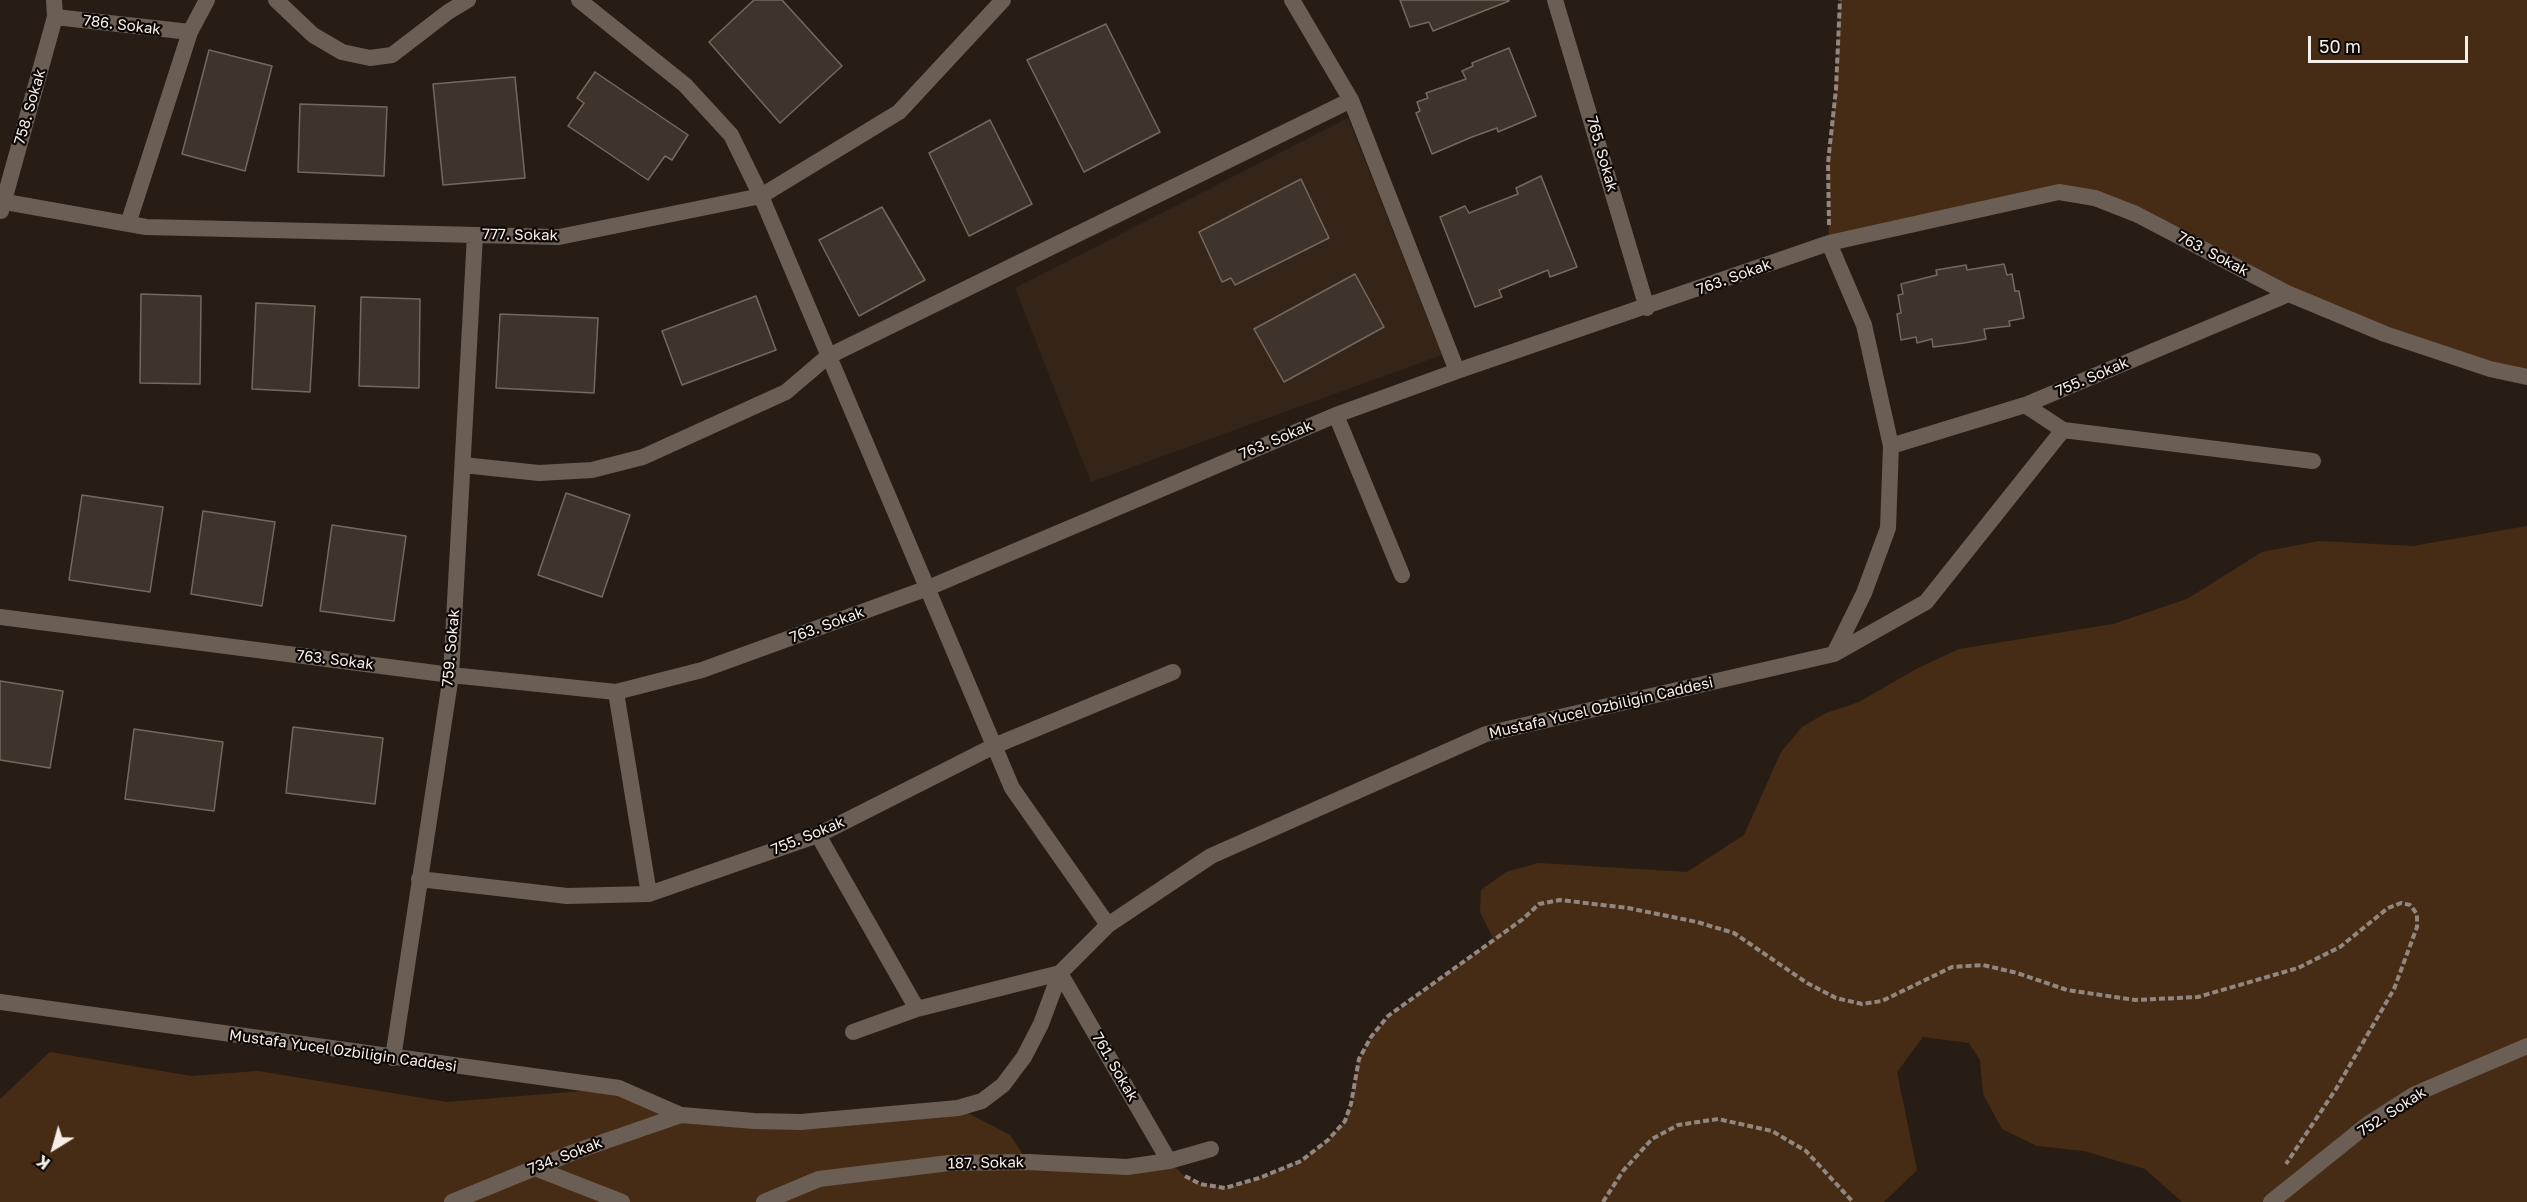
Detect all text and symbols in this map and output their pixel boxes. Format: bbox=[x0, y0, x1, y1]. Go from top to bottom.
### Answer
street label: 786. Sokak bbox=[82, 11, 162, 39]
scale bar bbox=[2311, 24, 2472, 62]
text: 50 m bbox=[2319, 35, 2361, 57]
street label: 758. Sokak bbox=[11, 67, 49, 147]
street label: 765. Sokak bbox=[1583, 114, 1621, 194]
street label: 777. Sokak bbox=[482, 225, 558, 245]
street label: 763. Sokak bbox=[2174, 228, 2252, 280]
street label: 763. Sokak bbox=[1694, 255, 1774, 299]
street label: 755. Sokak bbox=[2053, 354, 2131, 400]
street label: 763. Sokak bbox=[1237, 416, 1315, 464]
street label: 763. Sokak bbox=[787, 603, 867, 647]
street label: 759. Sokak bbox=[439, 608, 463, 688]
street label: 763. Sokak bbox=[295, 646, 375, 674]
street label: Mustafa Yucel Ozbiligin Caddesi bbox=[1487, 673, 1715, 743]
street label: 755. Sokak bbox=[769, 813, 847, 859]
street label: Mustafa Yucel Ozbiligin Caddesi bbox=[228, 1026, 458, 1076]
street label: 761. Sokak bbox=[1088, 1029, 1142, 1105]
street label: 752. Sokak bbox=[2355, 1083, 2429, 1141]
north arrow bbox=[24, 1118, 84, 1178]
street label: 734. Sokak bbox=[525, 1134, 605, 1178]
text: K bbox=[33, 1151, 54, 1174]
street label: 187. Sokak bbox=[948, 1153, 1024, 1173]

